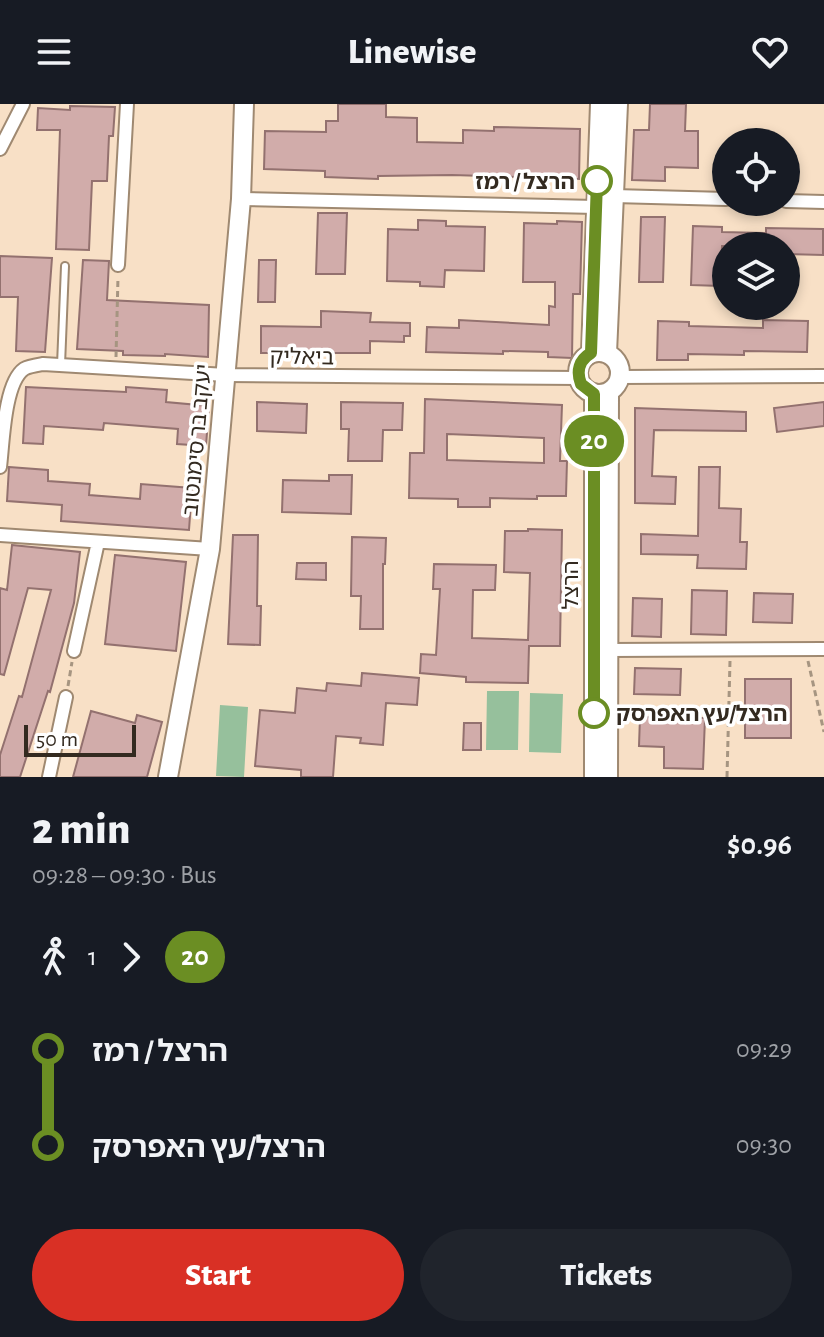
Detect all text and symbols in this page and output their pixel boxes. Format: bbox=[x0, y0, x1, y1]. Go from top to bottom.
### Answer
icon: menu bbox=[32, 30, 76, 74]
icon: heart bbox=[748, 30, 792, 74]
text: Linewise bbox=[348, 34, 476, 70]
map controls bbox=[712, 128, 800, 320]
button: locate bbox=[712, 128, 800, 216]
marker: הרצל / רמז bbox=[582, 166, 612, 196]
place label: הרצל / רמז bbox=[475, 171, 575, 193]
button: layers bbox=[712, 232, 800, 320]
street label: ביאליק bbox=[269, 345, 334, 369]
street label: יעקב בר סימנטוב bbox=[179, 363, 215, 517]
line badge: 20 bbox=[558, 415, 630, 467]
text: 20 bbox=[580, 427, 608, 455]
street label: הרצל bbox=[560, 560, 582, 610]
marker: הרצל/עץ האפרסק bbox=[579, 698, 609, 728]
place label: הרצל/עץ האפרסק bbox=[616, 703, 788, 725]
scale bar bbox=[24, 721, 136, 757]
text: 50 m bbox=[36, 728, 78, 750]
text: 2 min bbox=[32, 808, 131, 852]
text: $0.96 bbox=[727, 830, 792, 860]
text: 09:28 – 09:30 · Bus bbox=[32, 862, 217, 888]
icon: walk bbox=[32, 935, 76, 979]
icon: forward bbox=[109, 935, 153, 979]
text: 20 bbox=[181, 943, 209, 971]
text: 1 bbox=[88, 944, 97, 970]
text: 09:29 bbox=[736, 1036, 792, 1062]
text: הרצל / רמז bbox=[92, 1037, 228, 1067]
text: 09:30 bbox=[736, 1132, 792, 1158]
text: הרצל/עץ האפרסק bbox=[92, 1133, 326, 1163]
button: Start bbox=[32, 1229, 404, 1321]
button: Tickets bbox=[420, 1229, 792, 1321]

